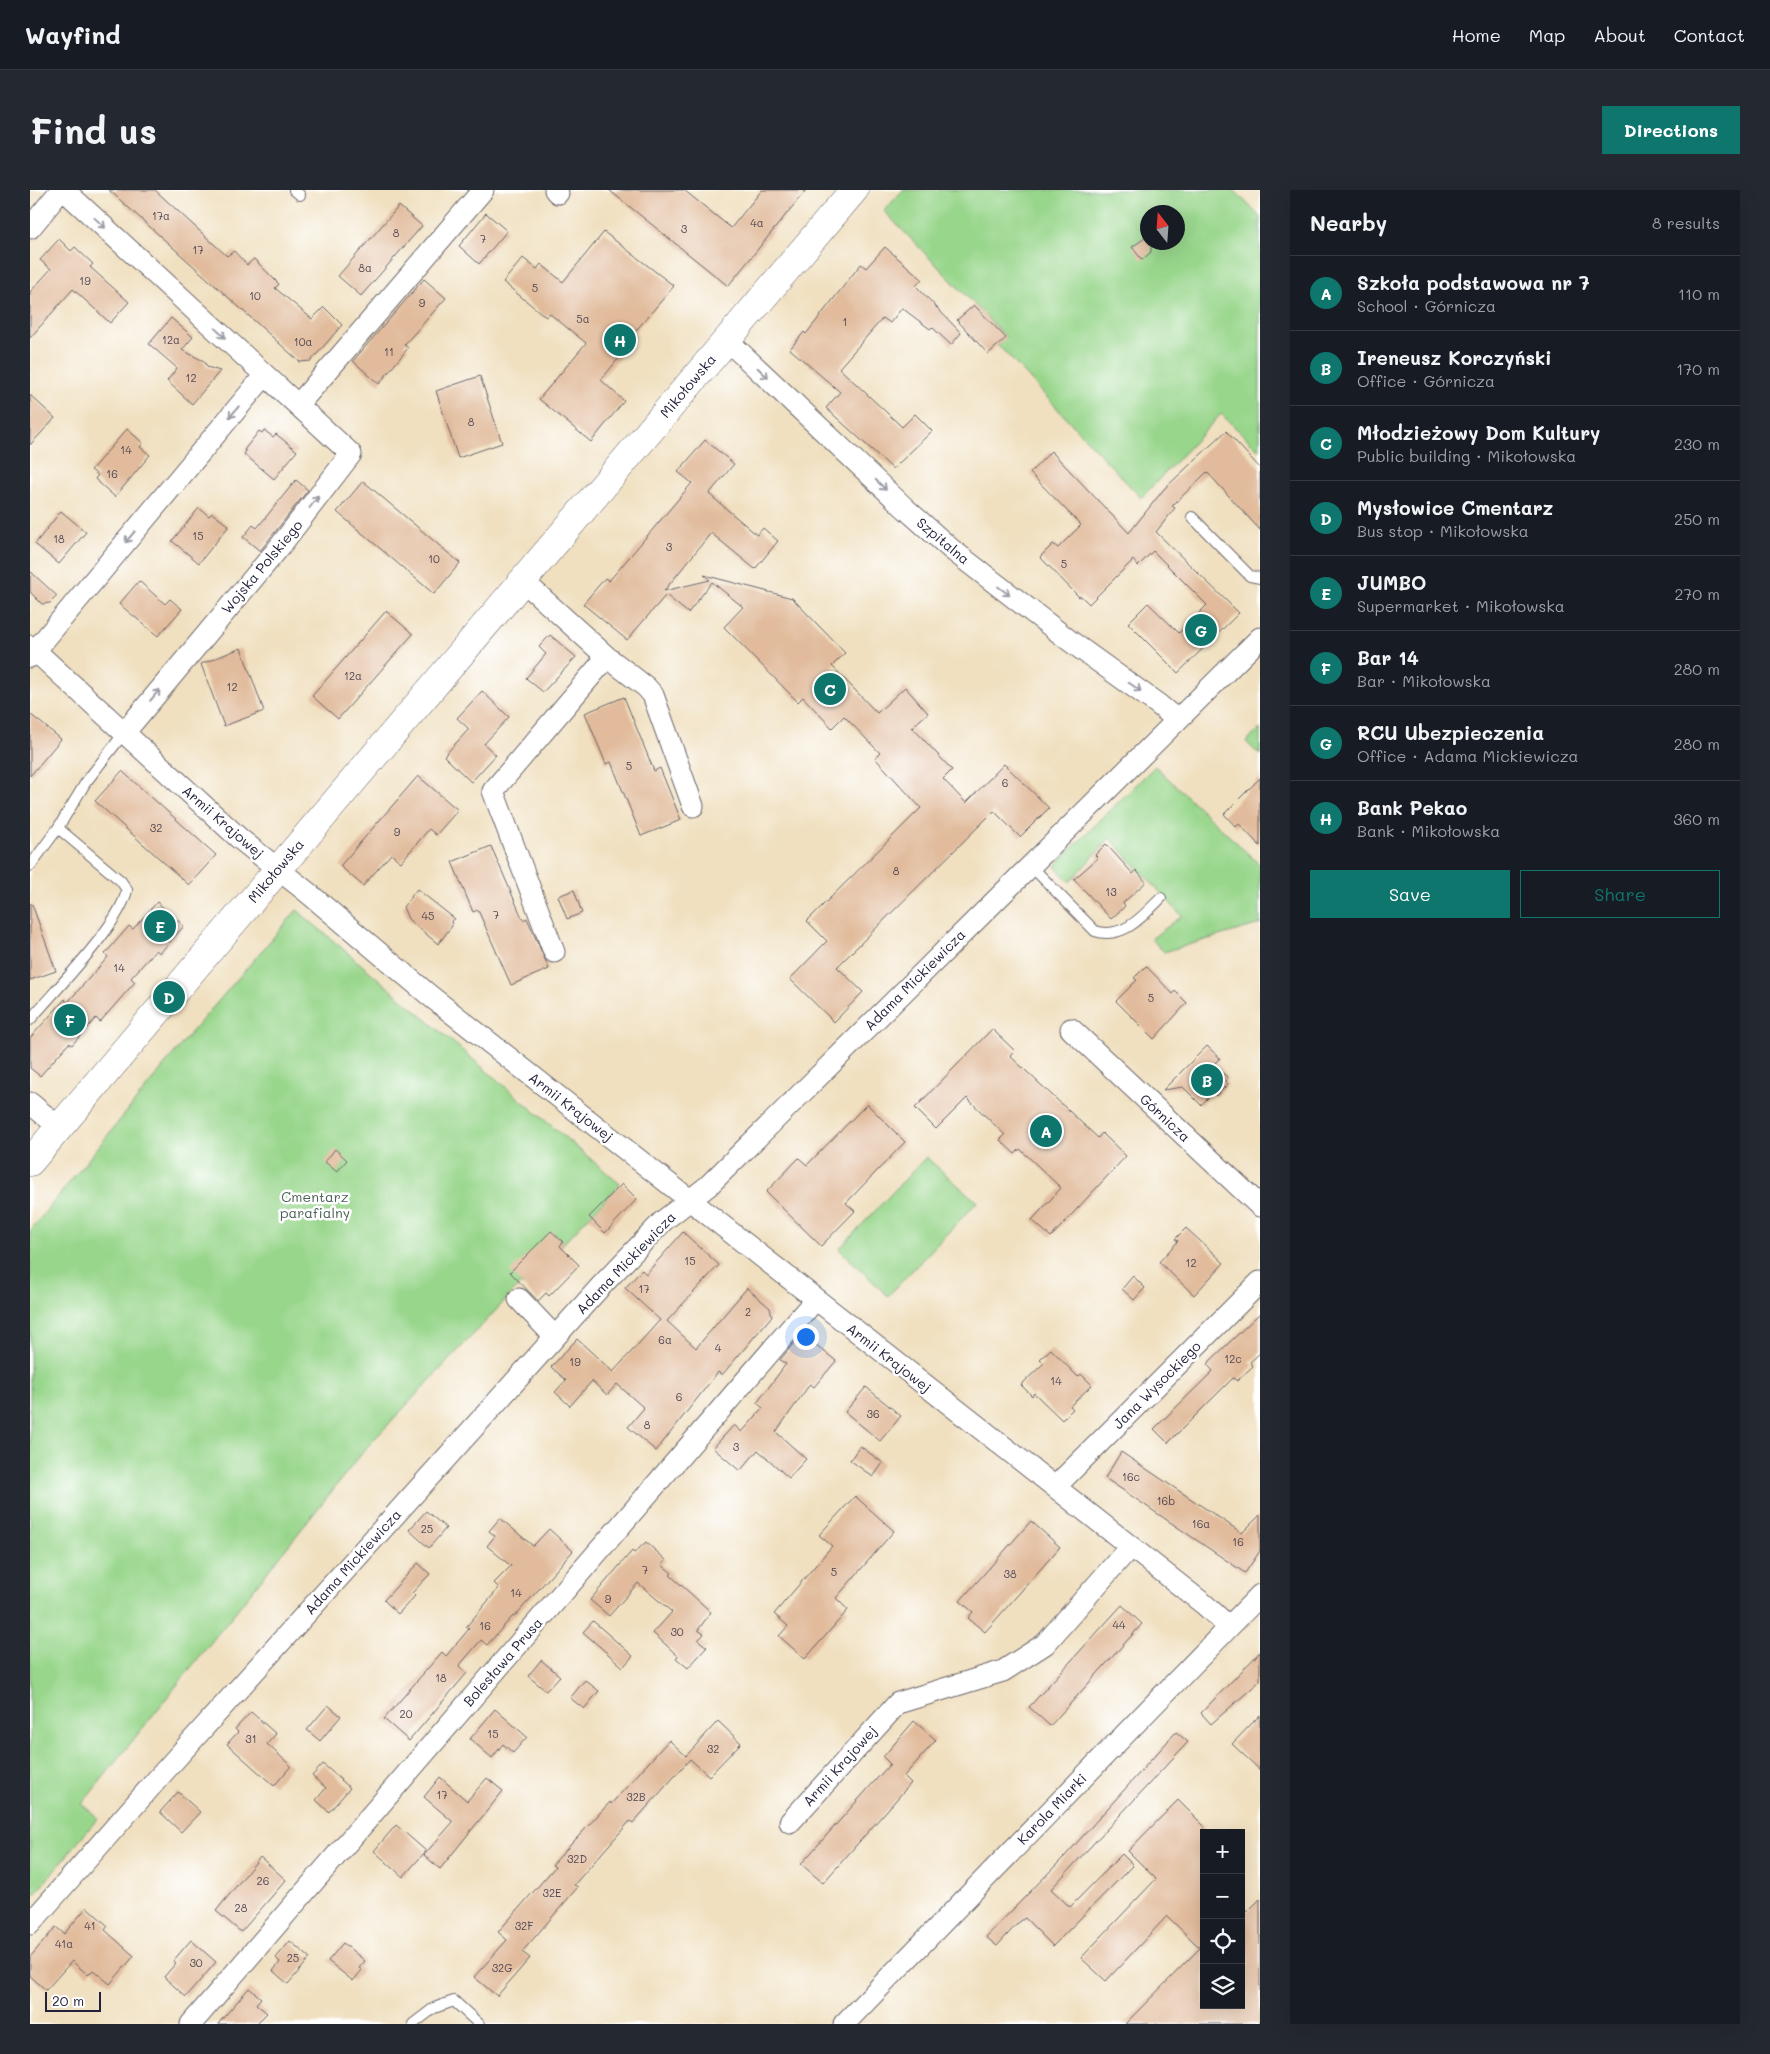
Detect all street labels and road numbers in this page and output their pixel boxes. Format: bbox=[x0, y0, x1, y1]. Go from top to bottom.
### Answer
street label: Mikołowska bbox=[655, 350, 720, 422]
street label: Szpitalna bbox=[913, 513, 974, 568]
street label: Wojska Polskiego bbox=[217, 516, 306, 617]
street label: Armii Krajowej bbox=[178, 781, 268, 862]
street label: Mikołowska bbox=[243, 835, 308, 907]
street label: Adama Mickiewicza bbox=[860, 925, 969, 1034]
street label: Armii Krajowej bbox=[525, 1068, 618, 1146]
street label: Górnicza bbox=[1136, 1089, 1195, 1146]
street label: Adama Mickiewicza bbox=[572, 1207, 680, 1318]
street label: Armii Krajowej bbox=[843, 1319, 936, 1397]
street label: Jana Wysockiego bbox=[1109, 1337, 1205, 1433]
street label: Adama Mickiewicza bbox=[300, 1505, 405, 1618]
street label: Bolesława Prusa bbox=[459, 1613, 546, 1710]
street label: Armii Krajowej bbox=[798, 1721, 881, 1810]
street label: Karola Miarki bbox=[1013, 1769, 1090, 1848]

